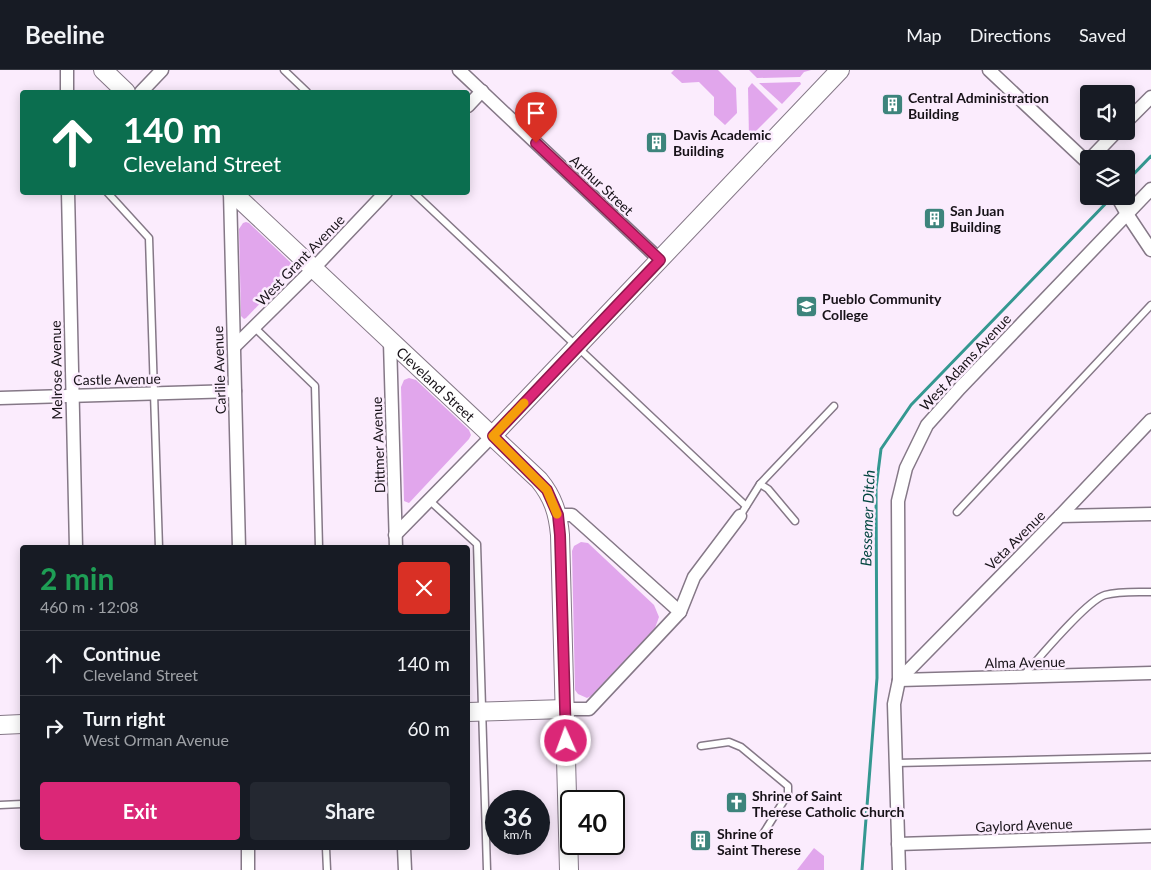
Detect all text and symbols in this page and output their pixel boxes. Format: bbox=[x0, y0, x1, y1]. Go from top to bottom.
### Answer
text: Beeline bbox=[25, 20, 105, 49]
text: Map bbox=[906, 24, 942, 46]
text: Directions bbox=[970, 24, 1051, 46]
text: Saved bbox=[1079, 24, 1126, 46]
map controls bbox=[1080, 85, 1135, 205]
button: sound bbox=[1080, 85, 1135, 140]
place label: Central Administration Building bbox=[908, 89, 1049, 122]
pin bbox=[515, 92, 557, 143]
building icon: Central Administration Building bbox=[880, 93, 904, 117]
icon: arrive bbox=[522, 99, 550, 127]
text: 140 m bbox=[123, 108, 222, 150]
icon: ahead bbox=[40, 110, 105, 175]
place label: Davis Academic Building bbox=[673, 126, 772, 159]
building icon: Davis Academic Building bbox=[645, 130, 669, 154]
text: Cleveland Street bbox=[123, 150, 281, 177]
button: layers bbox=[1080, 150, 1135, 205]
street label: Arthur Street bbox=[567, 151, 637, 219]
place label: San Juan Building bbox=[950, 202, 1004, 235]
building icon: San Juan Building bbox=[922, 206, 946, 230]
street label: West Grant Avenue bbox=[252, 211, 348, 309]
place label: Pueblo Community College bbox=[822, 290, 942, 323]
school or university icon: Pueblo Community College bbox=[794, 294, 818, 318]
street label: West Adams Avenue bbox=[916, 310, 1014, 414]
street label: Melrose Avenue bbox=[47, 320, 65, 420]
street label: Carlile Avenue bbox=[209, 326, 229, 414]
street label: Cleveland Street bbox=[394, 343, 479, 424]
street label: Castle Avenue bbox=[73, 370, 161, 388]
street label: Dittmer Avenue bbox=[368, 396, 388, 494]
water label: Bessemer Ditch bbox=[856, 469, 878, 567]
street label: Veta Avenue bbox=[982, 507, 1048, 573]
text: 2 min bbox=[40, 560, 114, 596]
button: close bbox=[398, 562, 450, 614]
text: 460 m · 12:08 bbox=[40, 597, 139, 616]
text: Continue bbox=[83, 642, 161, 665]
icon: ahead bbox=[40, 649, 68, 677]
text: 140 m bbox=[396, 652, 450, 675]
street label: Alma Avenue bbox=[985, 653, 1065, 671]
text: Cleveland Street bbox=[83, 665, 198, 684]
text: Turn right bbox=[83, 707, 165, 730]
icon: right bbox=[40, 714, 68, 742]
position arrow bbox=[539, 714, 591, 766]
text: 60 m bbox=[407, 717, 450, 740]
text: West Orman Avenue bbox=[83, 730, 229, 749]
button: Exit bbox=[40, 782, 240, 840]
button: Share bbox=[250, 782, 450, 840]
place label: Shrine of Saint Therese Catholic Church bbox=[752, 787, 905, 820]
speed limit sign: 40 bbox=[560, 790, 625, 855]
church icon: Shrine of Saint Therese Catholic Church bbox=[724, 791, 748, 815]
text: 36 bbox=[503, 801, 532, 831]
street label: Gaylord Avenue bbox=[975, 815, 1073, 835]
place label: Shrine of Saint Therese bbox=[717, 825, 802, 858]
text: km/h bbox=[503, 827, 532, 842]
building icon: Shrine of Saint Therese bbox=[689, 829, 713, 853]

